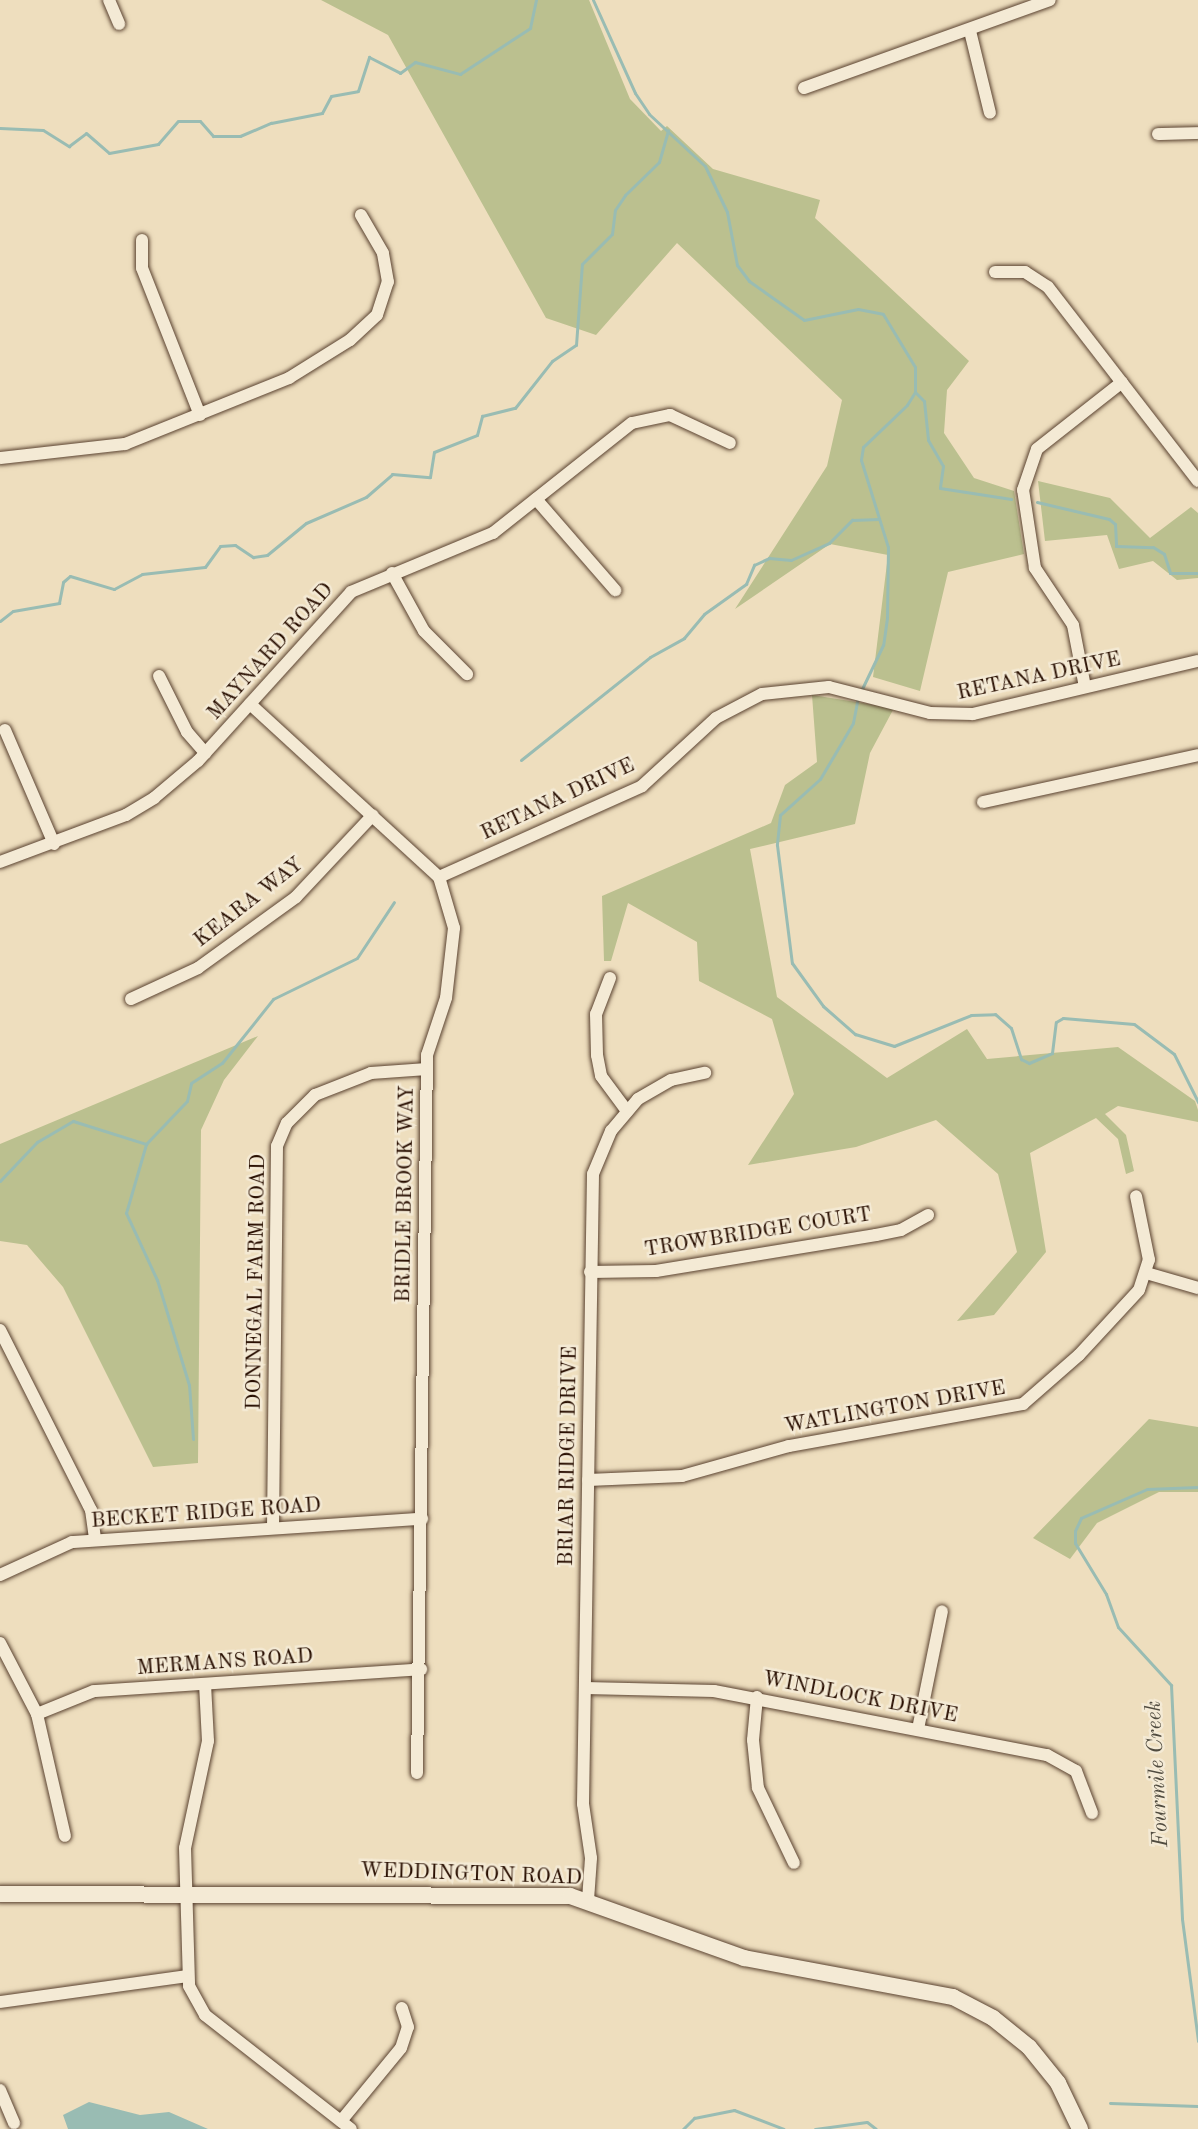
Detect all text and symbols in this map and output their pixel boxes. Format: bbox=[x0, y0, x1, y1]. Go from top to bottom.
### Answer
street label: MAYNARD ROAD bbox=[203, 578, 339, 726]
street label: RETANA DRIVE bbox=[955, 647, 1123, 707]
street label: RETANA DRIVE bbox=[477, 753, 639, 847]
street label: KEARA WAY bbox=[189, 853, 309, 953]
street label: BRIDLE BROOK WAY bbox=[392, 1085, 420, 1303]
street label: DONNEGAL FARM ROAD bbox=[242, 1154, 272, 1410]
street label: TROWBRIDGE COURT bbox=[643, 1203, 873, 1263]
street label: BRIAR RIDGE DRIVE bbox=[554, 1346, 584, 1566]
street label: WATLINGTON DRIVE bbox=[782, 1376, 1008, 1440]
street label: BECKET RIDGE ROAD bbox=[90, 1493, 322, 1535]
street label: MERMANS ROAD bbox=[136, 1644, 314, 1682]
street label: WINDLOCK DRIVE bbox=[760, 1667, 960, 1729]
water label: Fourmile Creek bbox=[1141, 1700, 1175, 1848]
street label: WEDDINGTON ROAD bbox=[360, 1859, 582, 1891]

